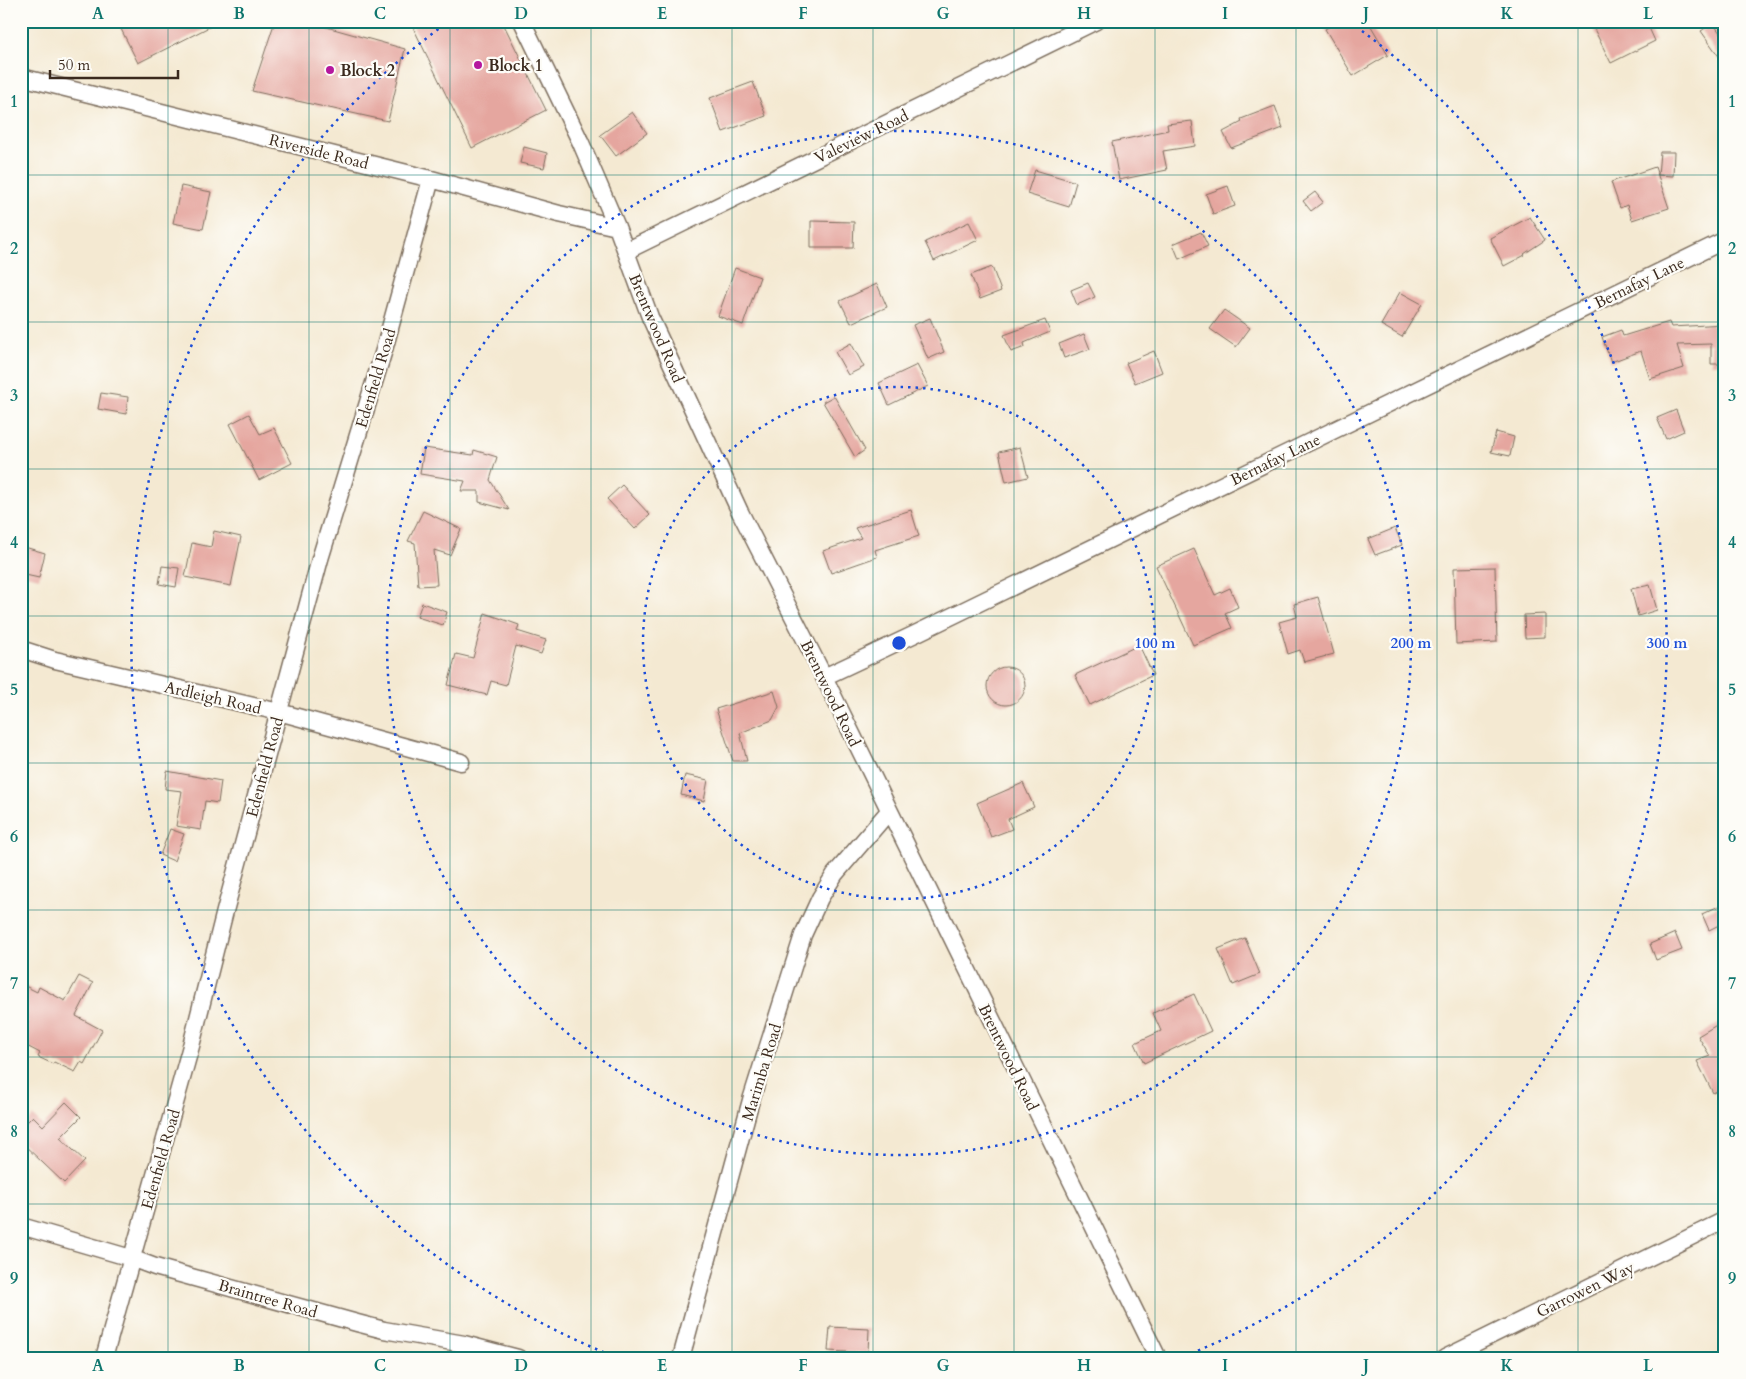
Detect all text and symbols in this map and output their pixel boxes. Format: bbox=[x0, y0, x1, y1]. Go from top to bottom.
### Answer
text: A bbox=[92, 3, 104, 25]
text: B bbox=[233, 3, 245, 25]
text: C bbox=[374, 3, 386, 25]
text: D bbox=[514, 3, 528, 25]
text: E bbox=[657, 3, 667, 25]
text: F bbox=[798, 3, 808, 25]
text: G bbox=[936, 3, 950, 25]
text: H bbox=[1077, 3, 1091, 25]
text: I bbox=[1222, 3, 1228, 25]
text: J bbox=[1361, 3, 1369, 25]
text: K bbox=[1501, 3, 1514, 25]
text: L bbox=[1643, 3, 1654, 25]
scale bar bbox=[50, 48, 178, 80]
text: 50 m bbox=[58, 55, 90, 75]
place label: Block 1 bbox=[488, 55, 543, 77]
marker: Block 1 bbox=[472, 59, 484, 71]
place label: Block 2 bbox=[340, 60, 395, 82]
marker: Block 2 bbox=[324, 64, 336, 76]
text: 1 bbox=[10, 91, 18, 113]
text: 1 bbox=[1728, 91, 1736, 113]
street label: Valeview Road bbox=[811, 104, 913, 169]
street label: Riverside Road bbox=[267, 129, 371, 175]
text: 2 bbox=[10, 238, 18, 260]
text: 2 bbox=[1728, 238, 1736, 260]
street label: Bernafay Lane bbox=[1591, 252, 1688, 314]
street label: Brentwood Road bbox=[623, 271, 689, 387]
street label: Edenfield Road bbox=[350, 325, 402, 431]
text: 3 bbox=[10, 385, 18, 407]
text: 3 bbox=[1728, 385, 1736, 407]
street label: Bernafay Lane bbox=[1227, 429, 1324, 491]
text: 4 bbox=[10, 532, 18, 554]
text: 4 bbox=[1728, 532, 1736, 554]
text: 100 m bbox=[1135, 633, 1176, 653]
text: 200 m bbox=[1391, 633, 1432, 653]
text: 300 m bbox=[1647, 633, 1688, 653]
centre of rings bbox=[890, 634, 908, 652]
street label: Brentwood Road bbox=[795, 636, 866, 751]
street label: Ardleigh Road bbox=[162, 676, 264, 720]
text: 5 bbox=[10, 679, 18, 701]
text: 5 bbox=[1728, 679, 1736, 701]
street label: Edenfield Road bbox=[241, 714, 289, 820]
text: 6 bbox=[10, 826, 18, 848]
text: 6 bbox=[1728, 826, 1736, 848]
text: 7 bbox=[10, 973, 18, 995]
text: 7 bbox=[1728, 973, 1736, 995]
street label: Brentwood Road bbox=[973, 1000, 1044, 1115]
street label: Marimba Road bbox=[737, 1020, 787, 1124]
street label: Edenfield Road bbox=[136, 1106, 186, 1212]
text: 8 bbox=[10, 1121, 18, 1143]
text: 8 bbox=[1728, 1121, 1736, 1143]
street label: Garrowen Way bbox=[1533, 1256, 1639, 1323]
text: 9 bbox=[10, 1268, 18, 1290]
text: 9 bbox=[1728, 1268, 1736, 1290]
street label: Braintree Road bbox=[216, 1274, 320, 1324]
text: A bbox=[92, 1355, 104, 1377]
text: B bbox=[233, 1355, 245, 1377]
text: C bbox=[374, 1355, 386, 1377]
text: D bbox=[514, 1355, 528, 1377]
text: E bbox=[657, 1355, 667, 1377]
text: F bbox=[798, 1355, 808, 1377]
text: G bbox=[936, 1355, 950, 1377]
text: H bbox=[1077, 1355, 1091, 1377]
text: I bbox=[1222, 1355, 1228, 1377]
text: J bbox=[1361, 1355, 1369, 1377]
text: K bbox=[1501, 1355, 1514, 1377]
text: L bbox=[1643, 1355, 1654, 1377]

